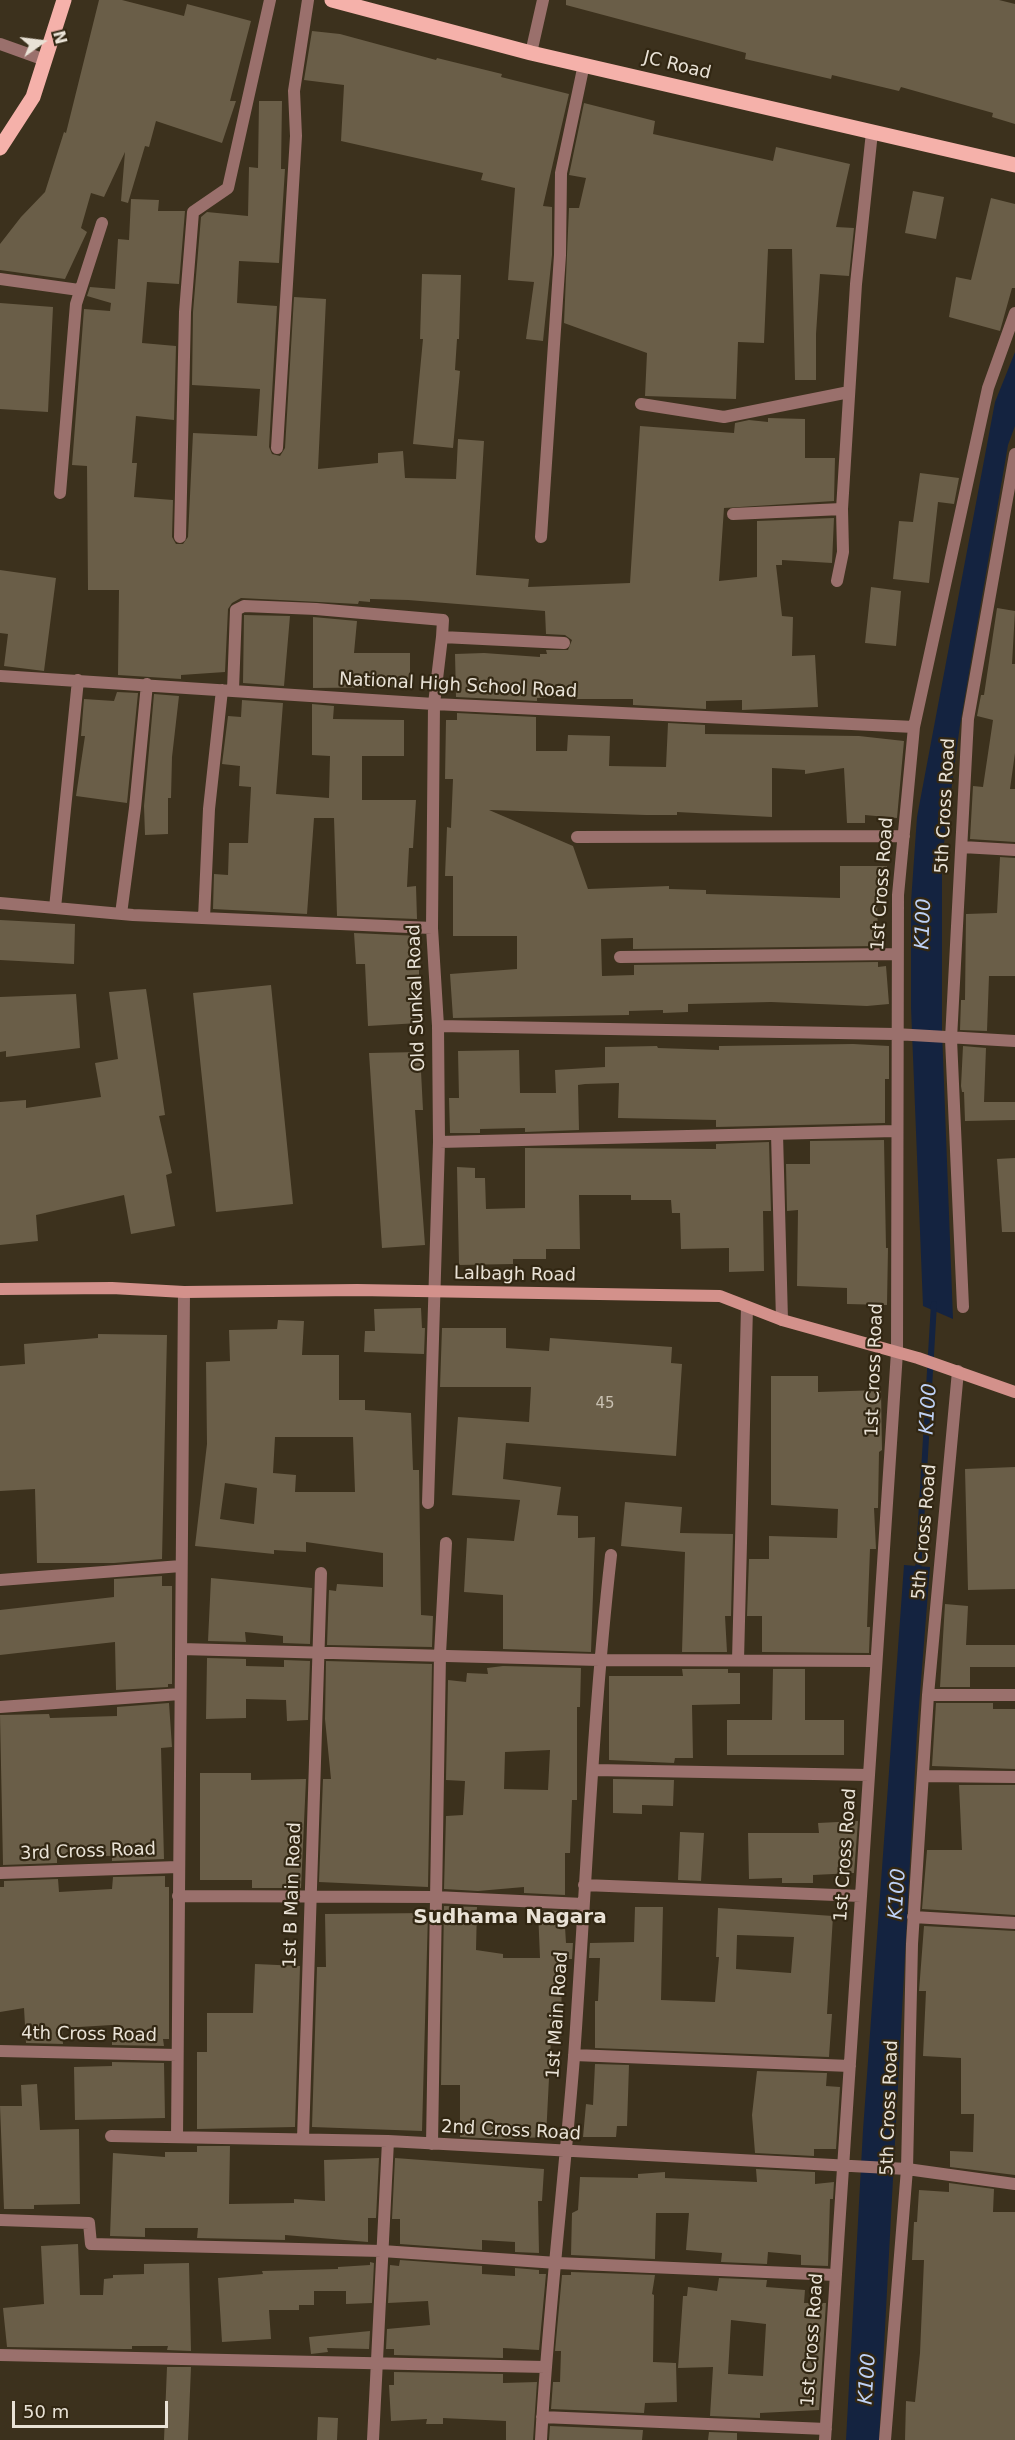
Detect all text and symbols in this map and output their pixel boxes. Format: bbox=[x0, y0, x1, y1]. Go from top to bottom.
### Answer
north arrow bbox=[12, 12, 72, 72]
text: N bbox=[49, 29, 71, 46]
street label: JC Road bbox=[641, 47, 713, 85]
street label: National High School Road bbox=[338, 669, 578, 703]
street label: 5th Cross Road bbox=[932, 738, 960, 874]
street label: 1st Cross Road bbox=[868, 816, 898, 952]
water label: K100 bbox=[911, 898, 937, 950]
street label: Old Sunkal Road bbox=[404, 924, 430, 1072]
street label: Lalbagh Road bbox=[454, 1263, 576, 1287]
street label: 1st Cross Road bbox=[862, 1303, 888, 1437]
water label: K100 bbox=[915, 1383, 943, 1435]
house number: 45 bbox=[595, 1395, 615, 1413]
street label: 5th Cross Road bbox=[908, 1463, 942, 1601]
street label: 1st Cross Road bbox=[831, 1787, 861, 1923]
street label: 1st B Main Road bbox=[280, 1822, 306, 1968]
street label: 3rd Cross Road bbox=[20, 1839, 156, 1865]
water label: K100 bbox=[884, 1868, 912, 1920]
district label: Sudhama Nagara bbox=[413, 1906, 607, 1930]
street label: 1st Main Road bbox=[543, 1951, 573, 2079]
street label: 4th Cross Road bbox=[21, 2023, 157, 2047]
street label: 5th Cross Road bbox=[877, 2040, 903, 2176]
street label: 2nd Cross Road bbox=[440, 2117, 582, 2145]
street label: 1st Cross Road bbox=[798, 2272, 828, 2408]
water label: K100 bbox=[854, 2353, 882, 2405]
scale bar bbox=[15, 2389, 171, 2427]
text: 50 m bbox=[23, 2401, 69, 2422]

